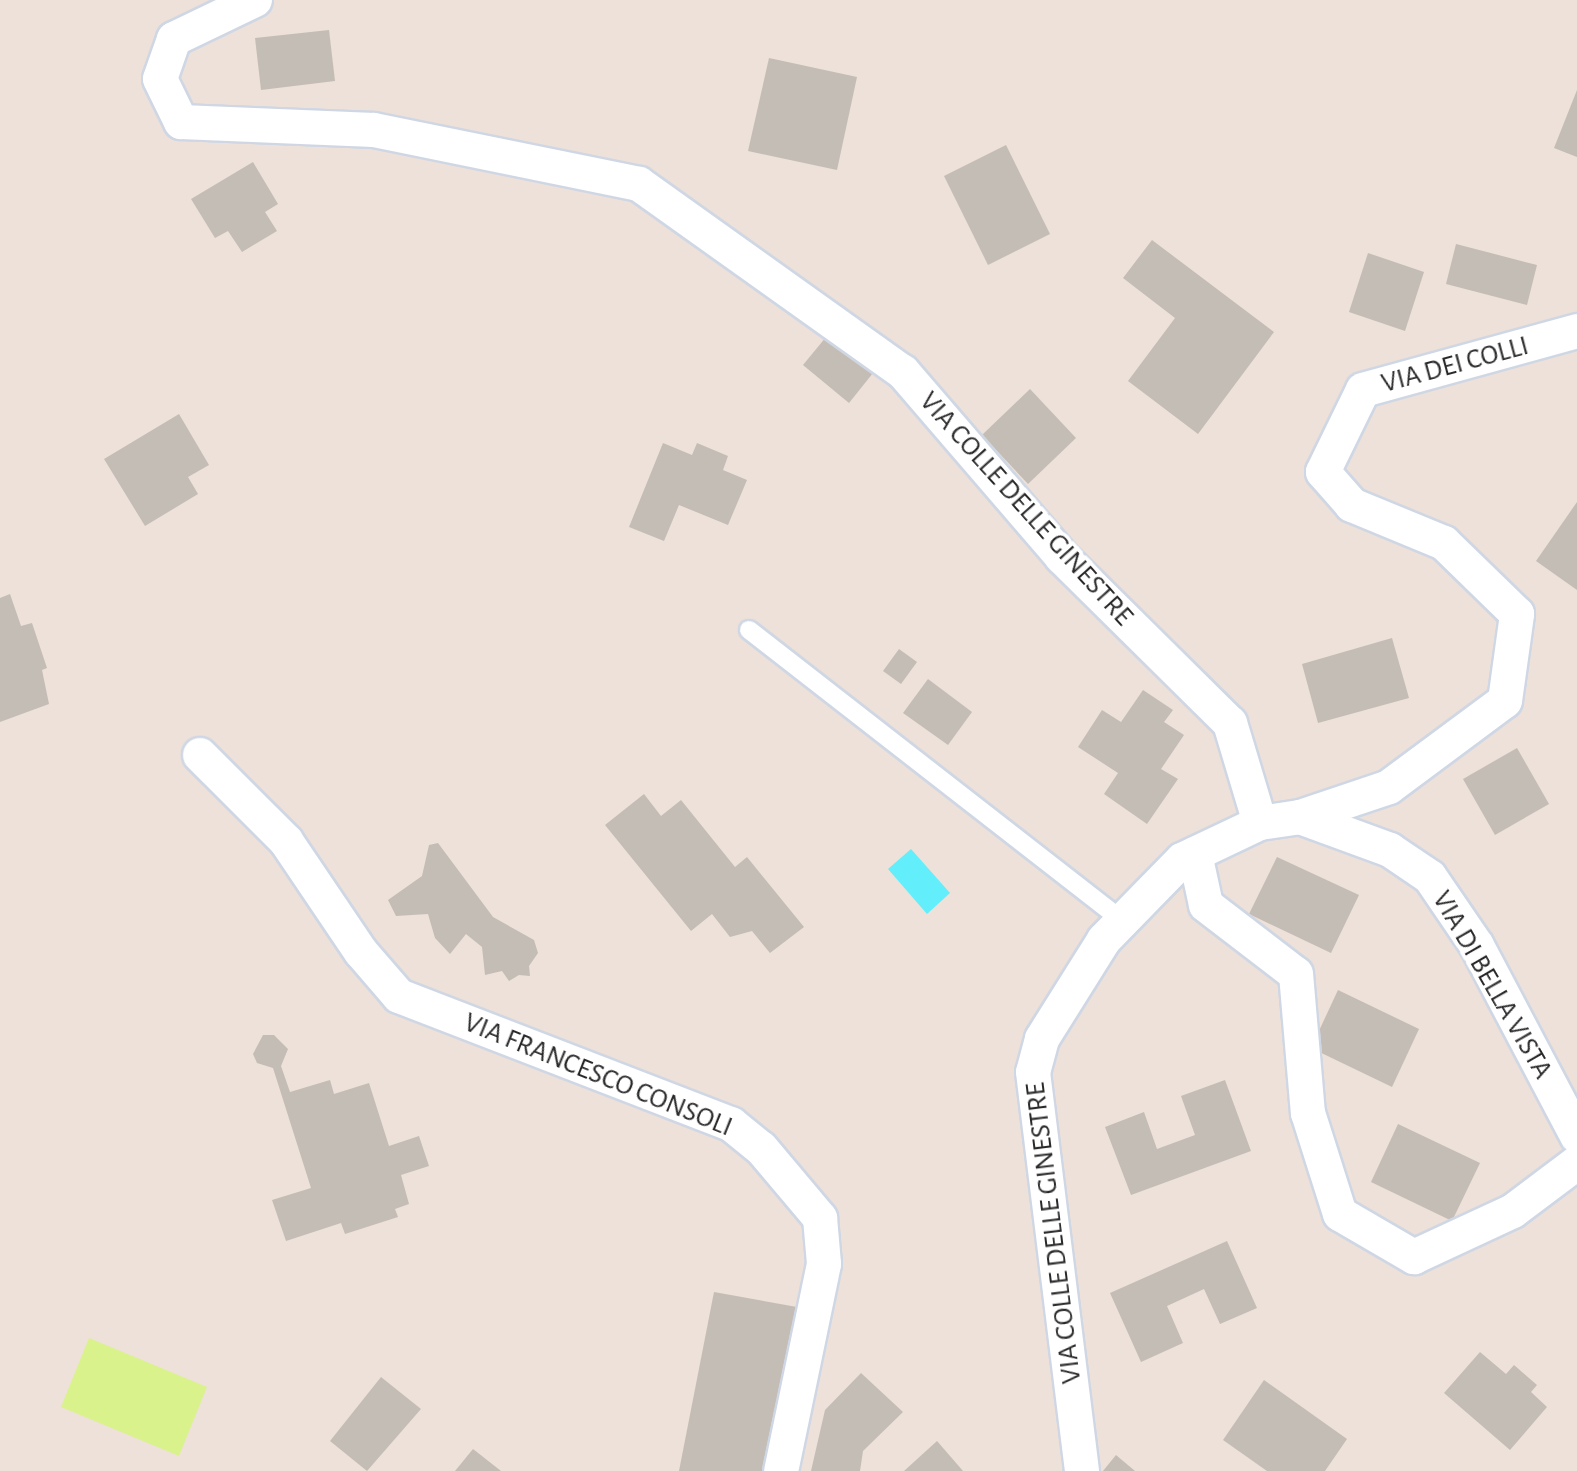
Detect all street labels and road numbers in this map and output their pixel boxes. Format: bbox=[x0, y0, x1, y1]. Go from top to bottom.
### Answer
street label: VIA DEI COLLI bbox=[1378, 329, 1532, 401]
street label: VIA COLLE DELLE GINESTRE bbox=[912, 385, 1140, 633]
street label: VIA DI BELLA VISTA bbox=[1425, 885, 1559, 1085]
street label: VIA FRANCESCO CONSOLI bbox=[459, 1006, 737, 1144]
street label: VIA COLLE DELLE GINESTRE bbox=[1019, 1080, 1089, 1386]

